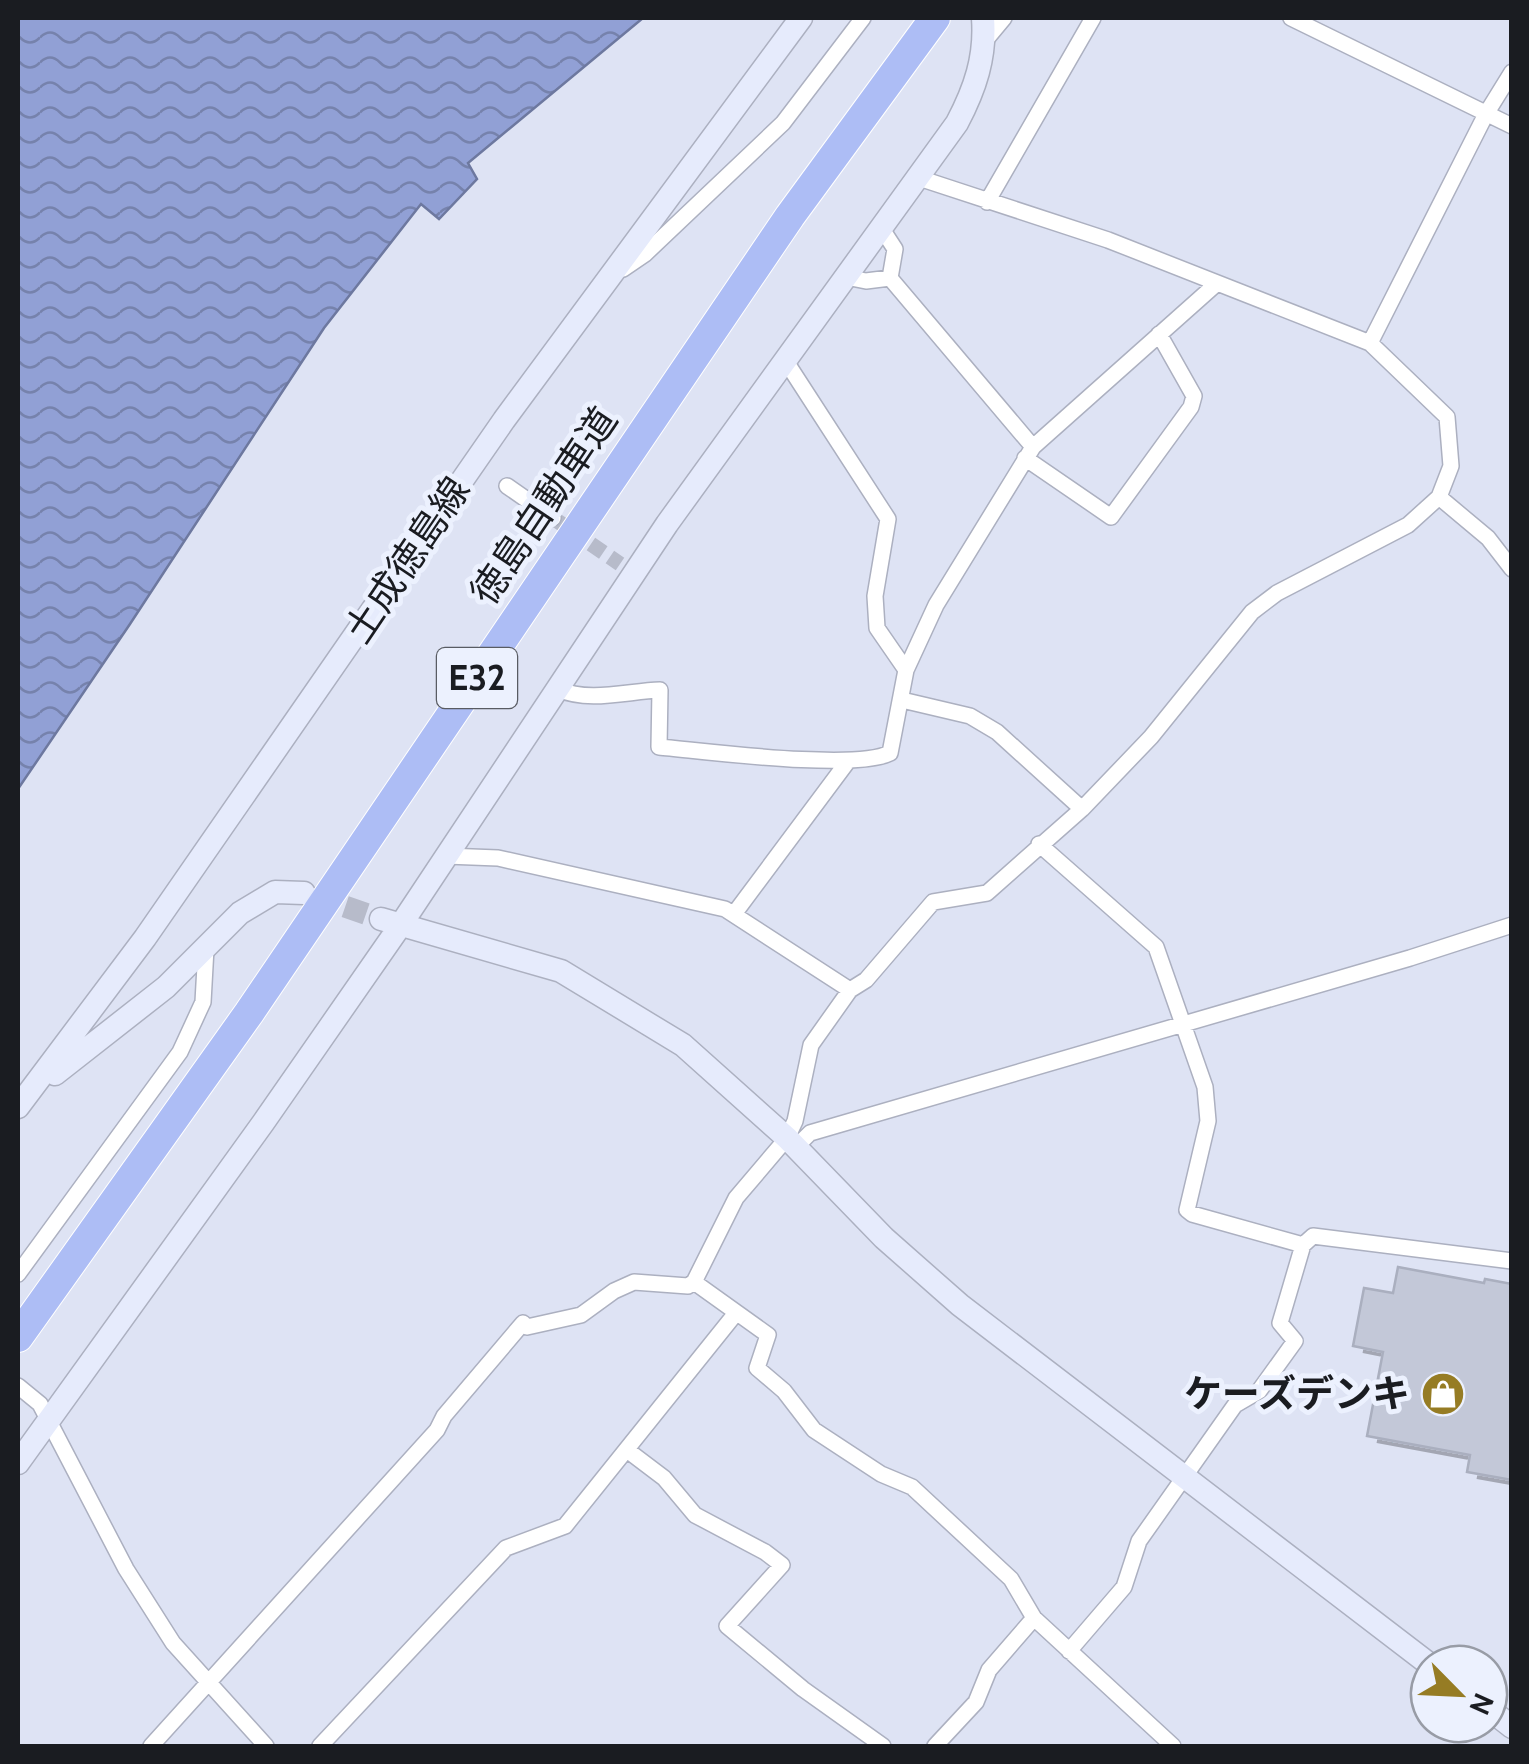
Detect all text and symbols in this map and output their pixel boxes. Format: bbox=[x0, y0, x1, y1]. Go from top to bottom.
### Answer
street label: 徳島自動車道 bbox=[460, 398, 627, 613]
street label: 土成徳島線 bbox=[334, 468, 479, 652]
road number: E32 bbox=[437, 648, 517, 708]
place label: ケーズデンキ bbox=[1184, 1370, 1410, 1417]
shop icon: ケーズデンキ bbox=[1420, 1371, 1466, 1417]
north arrow bbox=[1409, 1644, 1509, 1744]
text: N bbox=[1462, 1688, 1501, 1720]

